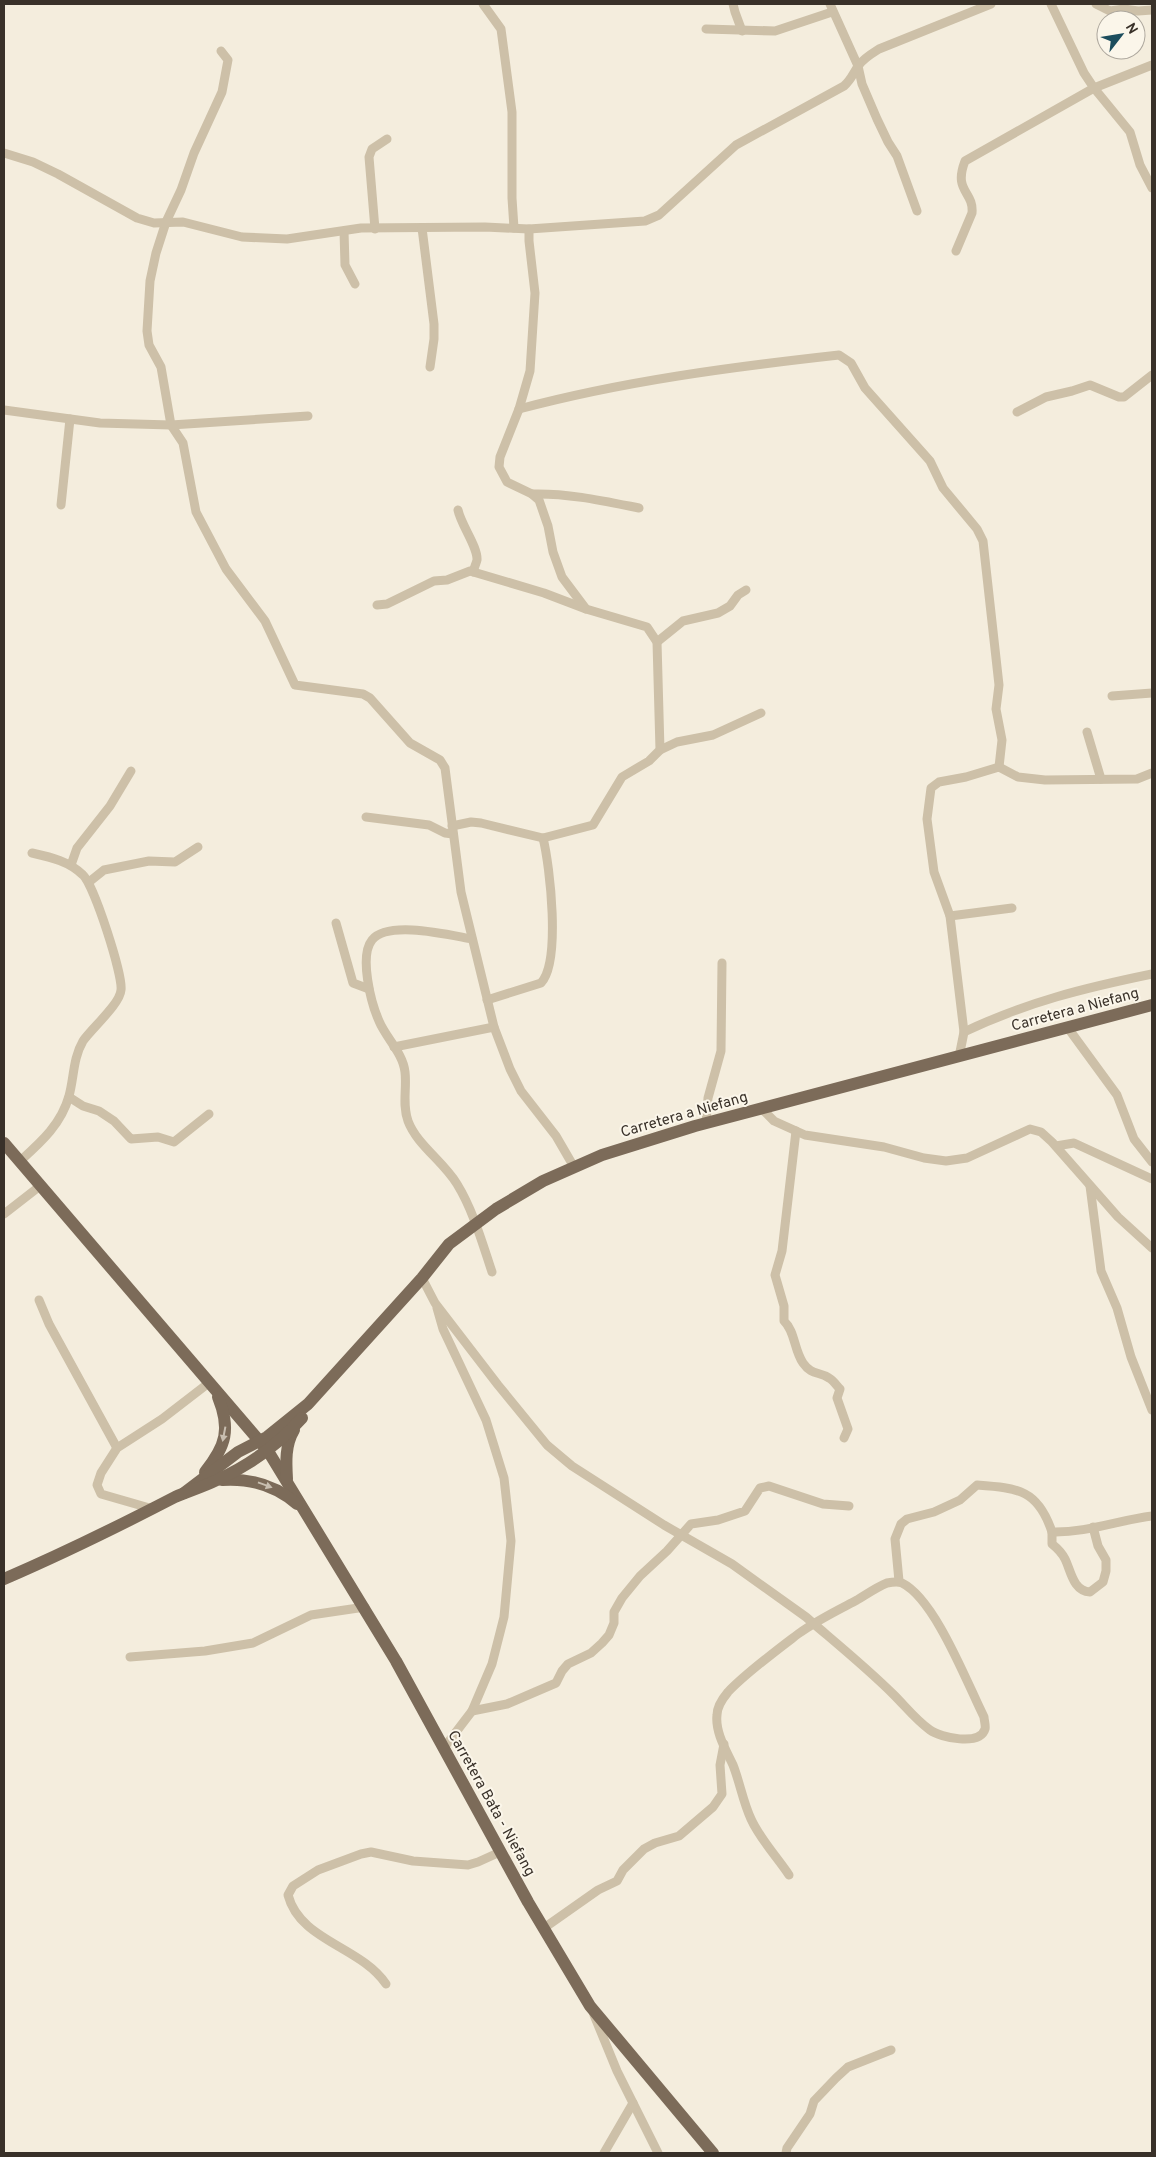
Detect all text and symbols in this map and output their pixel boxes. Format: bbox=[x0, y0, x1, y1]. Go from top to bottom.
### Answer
north arrow bbox=[1096, 10, 1146, 60]
text: N bbox=[1121, 20, 1141, 38]
street label: Carretera a Niefang bbox=[1009, 984, 1141, 1037]
street label: Carretera a Niefang bbox=[619, 1088, 750, 1143]
one-way arrow bbox=[220, 1426, 228, 1442]
one-way arrow bbox=[258, 1481, 273, 1489]
street label: Carretera Bata - Niefang bbox=[443, 1727, 539, 1880]

